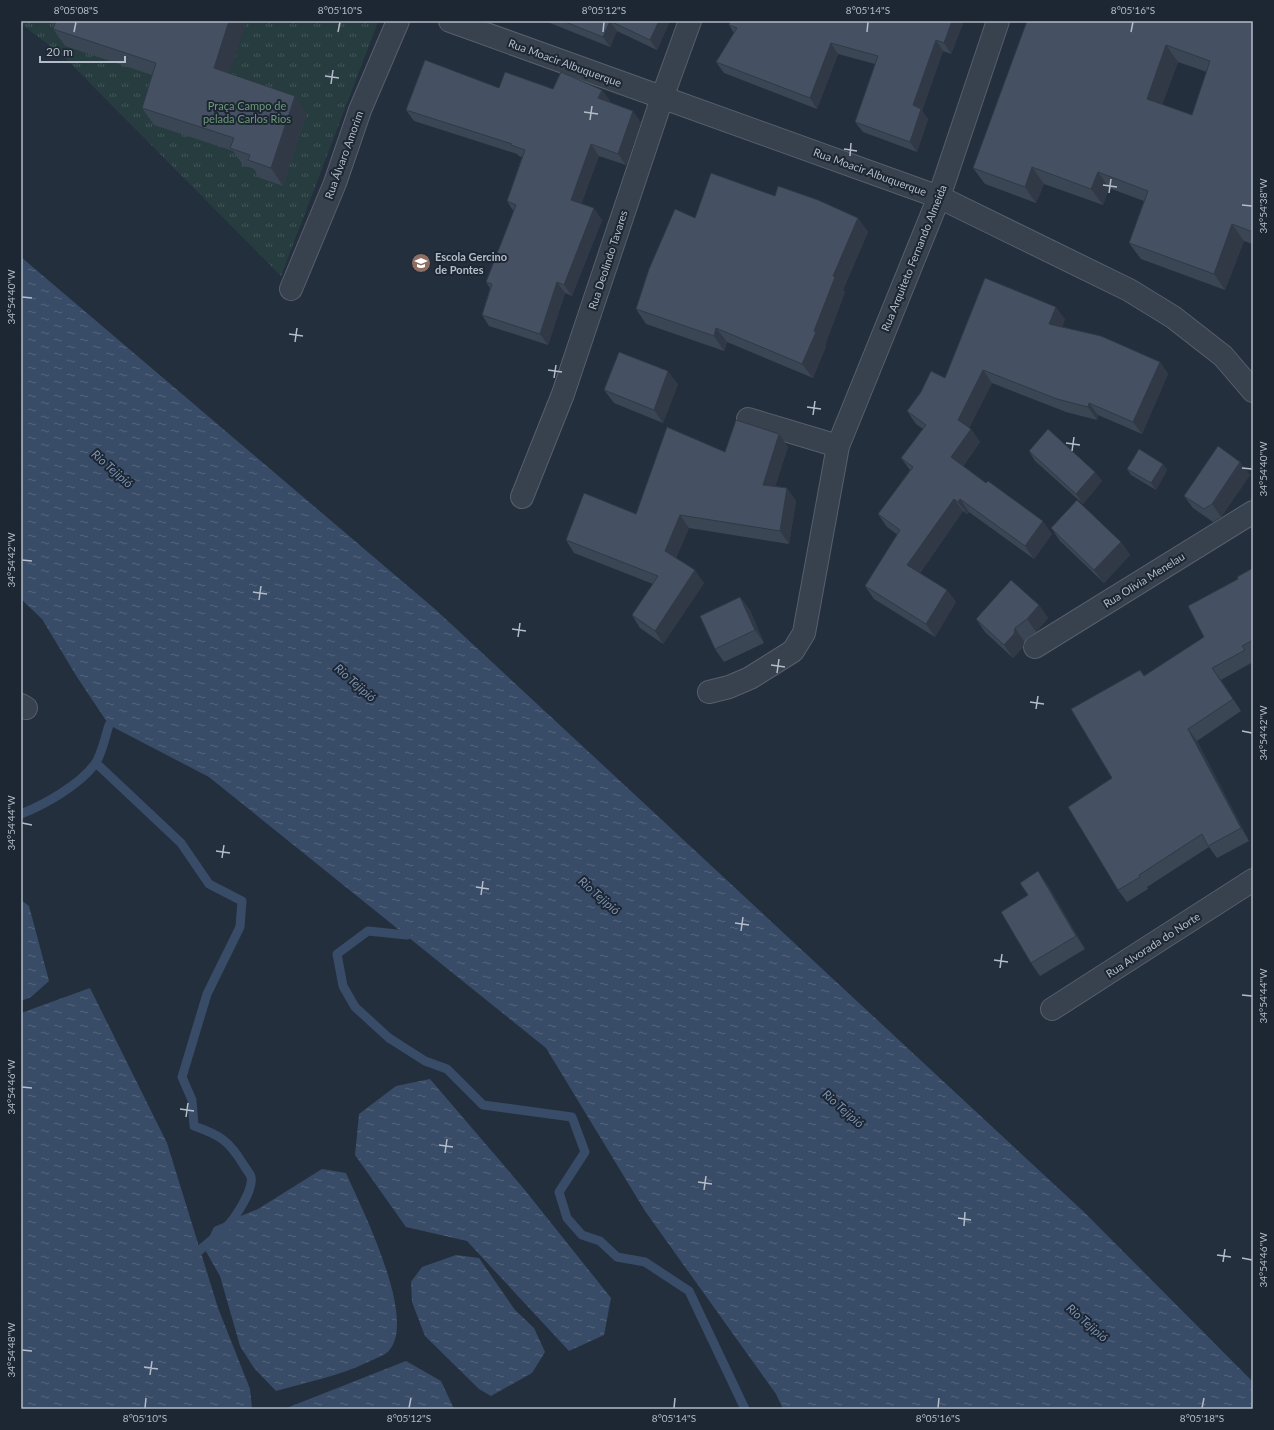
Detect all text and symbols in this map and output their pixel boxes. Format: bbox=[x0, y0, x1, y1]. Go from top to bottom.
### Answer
text: 8°05'08"S bbox=[54, 4, 98, 16]
text: 8°05'10"S bbox=[318, 4, 362, 16]
text: 8°05'12"S bbox=[582, 4, 626, 16]
text: 8°05'14"S bbox=[846, 4, 890, 16]
text: 8°05'16"S bbox=[1111, 4, 1155, 16]
street label: Rua Moacir Albuquerque bbox=[507, 36, 624, 89]
scale bar bbox=[40, 38, 125, 64]
text: 20 m bbox=[46, 44, 73, 59]
park label: Praça Campo de pelada Carlos Rios bbox=[203, 99, 291, 125]
street label: Rua Álvaro Amorim bbox=[322, 109, 365, 201]
street label: Rua Moacir Albuquerque bbox=[812, 145, 929, 198]
text: 34°54'38"W bbox=[1257, 178, 1269, 234]
street label: Rua Arquiteto Fernando Almeida bbox=[878, 183, 949, 333]
street label: Rua Deolindo Tavares bbox=[585, 208, 630, 311]
place label: Escola Gercino de Pontes bbox=[435, 250, 507, 276]
school or university icon: Escola Gercino de Pontes bbox=[410, 252, 432, 274]
text: 34°54'40"W bbox=[5, 269, 17, 325]
text: 34°54'40"W bbox=[1257, 441, 1269, 497]
water label: Rio Tejipió bbox=[88, 446, 136, 491]
text: 34°54'42"W bbox=[5, 532, 17, 588]
street label: Rua Olivia Menelau bbox=[1101, 549, 1187, 610]
water label: Rio Tejipió bbox=[331, 660, 379, 705]
text: 34°54'42"W bbox=[1257, 705, 1269, 761]
text: 34°54'44"W bbox=[5, 795, 17, 851]
water label: Rio Tejipió bbox=[575, 873, 623, 918]
street label: Rua Alvorada do Norte bbox=[1103, 909, 1202, 980]
text: 34°54'44"W bbox=[1257, 968, 1269, 1024]
text: 34°54'46"W bbox=[5, 1059, 17, 1115]
water label: Rio Tejipió bbox=[819, 1086, 867, 1131]
text: 34°54'46"W bbox=[1257, 1232, 1269, 1288]
water label: Rio Tejipió bbox=[1063, 1300, 1111, 1345]
text: 34°54'48"W bbox=[5, 1322, 17, 1378]
text: 8°05'10"S bbox=[123, 1412, 167, 1424]
text: 8°05'12"S bbox=[387, 1412, 431, 1424]
text: 8°05'14"S bbox=[652, 1412, 696, 1424]
text: 8°05'16"S bbox=[916, 1412, 960, 1424]
text: 8°05'18"S bbox=[1180, 1412, 1224, 1424]

